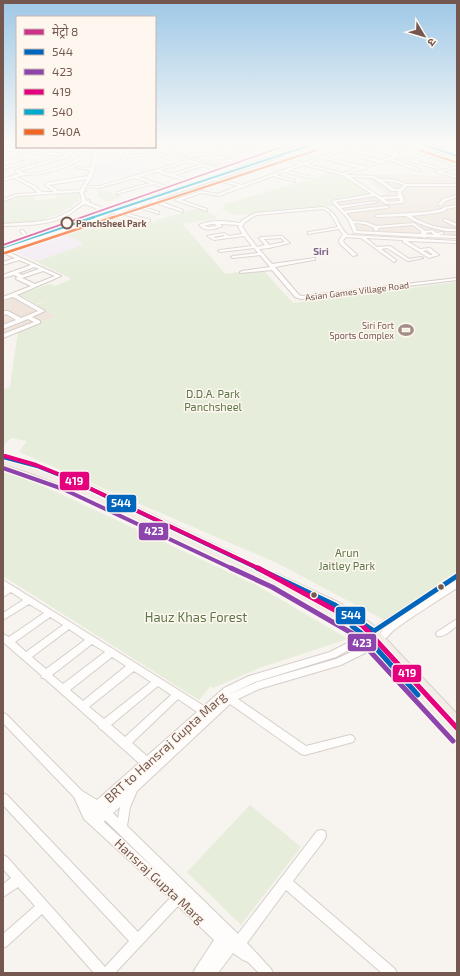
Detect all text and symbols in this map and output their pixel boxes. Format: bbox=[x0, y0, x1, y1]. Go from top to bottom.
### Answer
legend bbox=[16, 16, 156, 148]
north arrow bbox=[404, 16, 444, 56]
text: मेट्रो 8 bbox=[52, 24, 78, 39]
text: उ bbox=[425, 36, 439, 49]
text: 544 bbox=[52, 44, 73, 58]
text: 423 bbox=[52, 64, 73, 78]
text: 419 bbox=[52, 84, 71, 98]
text: 540 bbox=[52, 104, 73, 118]
text: 540A bbox=[52, 124, 81, 138]
marker: Panchsheel Park bbox=[60, 216, 74, 230]
place label: Panchsheel Park bbox=[76, 218, 147, 229]
district label: Siri bbox=[313, 245, 329, 257]
street label: Asian Games Village Road bbox=[304, 279, 410, 303]
place label: Siri Fort Sports Complex bbox=[329, 320, 395, 341]
sports icon: Siri Fort Sports Complex bbox=[397, 321, 415, 339]
park label: D.D.A. Park Panchsheel bbox=[184, 387, 243, 413]
line badge: 419 bbox=[59, 471, 90, 491]
text: 419 bbox=[65, 474, 83, 487]
line badge: 544 bbox=[106, 494, 137, 513]
text: 544 bbox=[111, 496, 131, 509]
line badge: 423 bbox=[138, 522, 169, 541]
text: 423 bbox=[144, 524, 164, 537]
park label: Arun Jaitley Park bbox=[319, 546, 376, 572]
unlabelled marker bbox=[436, 582, 446, 592]
unlabelled marker bbox=[309, 590, 319, 600]
line badge: 544 bbox=[335, 606, 366, 625]
text: 544 bbox=[341, 608, 361, 621]
park label: Hauz Khas Forest bbox=[145, 609, 247, 625]
line badge: 423 bbox=[347, 633, 377, 652]
text: 423 bbox=[352, 636, 372, 649]
line badge: 419 bbox=[392, 664, 422, 683]
text: 419 bbox=[398, 666, 416, 679]
street label: BRT to Hansraj Gupta Marg bbox=[101, 688, 229, 806]
street label: Hansraj Gupta Marg bbox=[112, 835, 208, 927]

